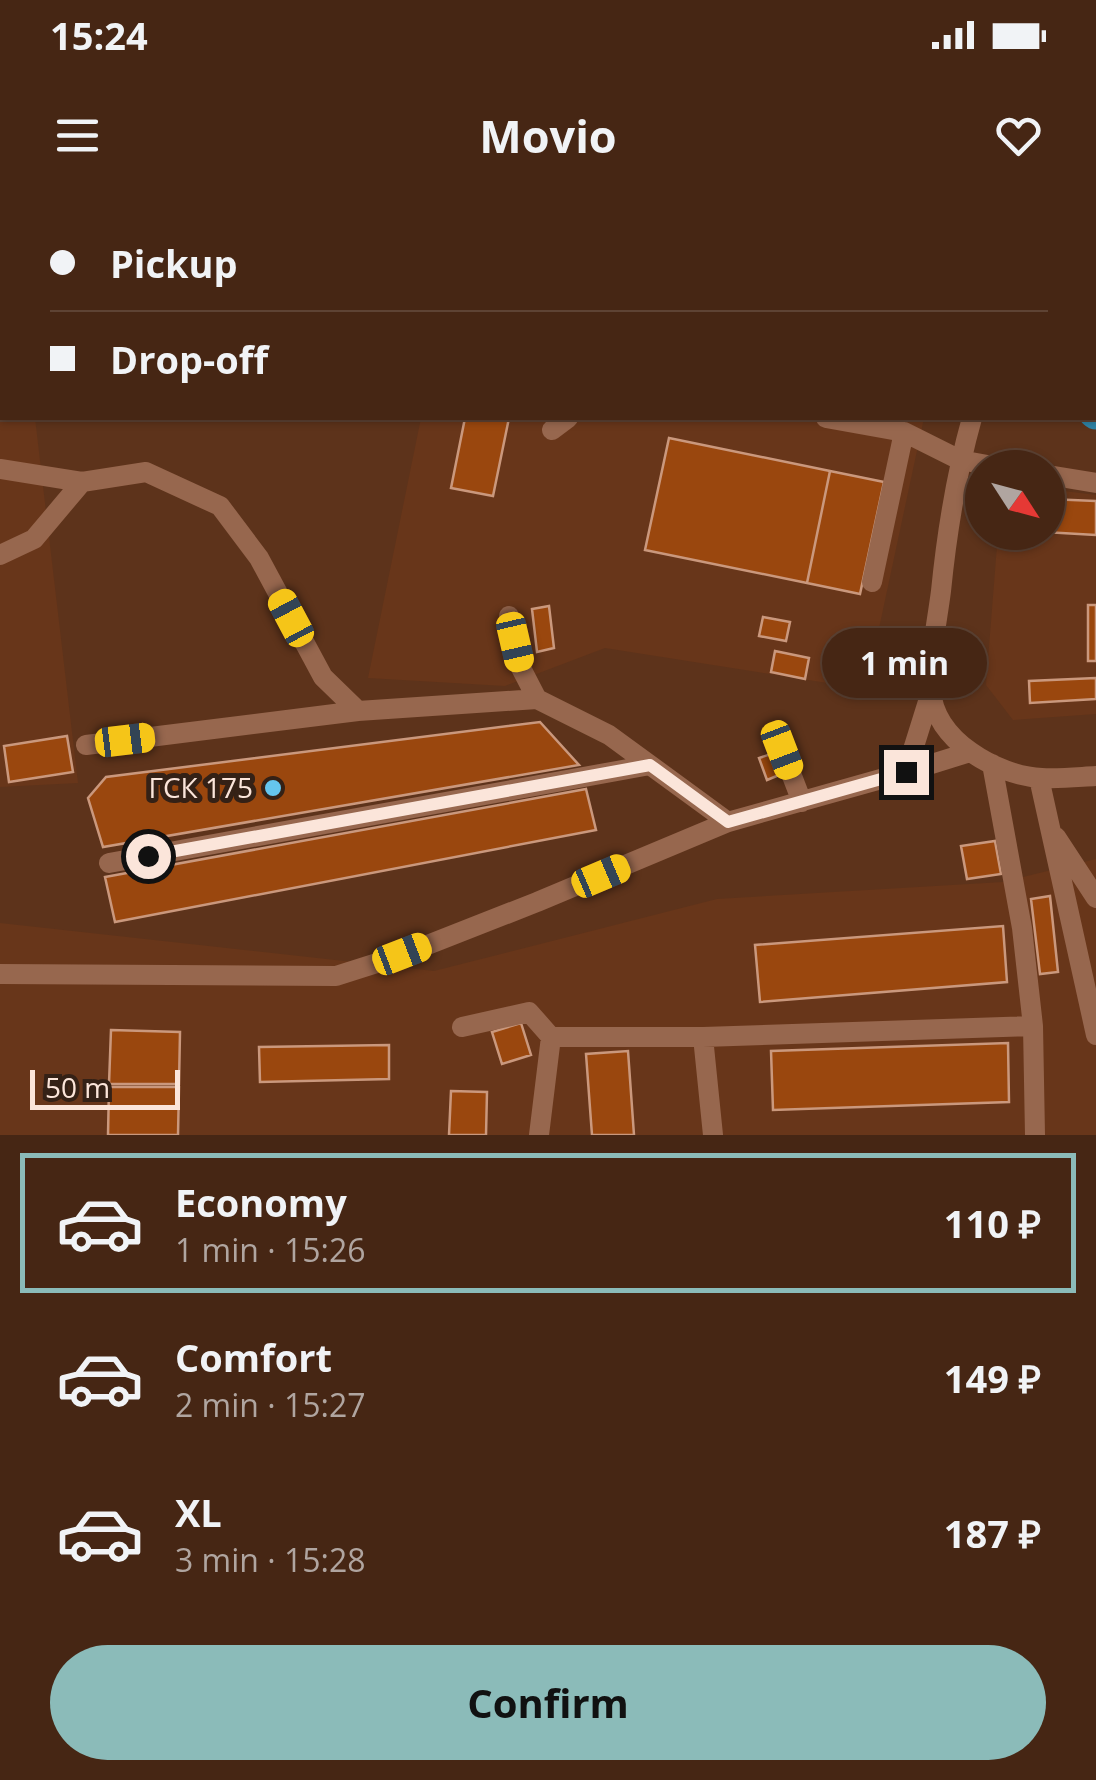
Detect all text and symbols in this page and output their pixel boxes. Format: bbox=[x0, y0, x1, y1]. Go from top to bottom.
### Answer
text: 15:24 bbox=[50, 9, 148, 61]
text: Movio bbox=[479, 105, 617, 166]
icon: menu bbox=[50, 108, 105, 163]
icon: heart bbox=[991, 108, 1046, 163]
text: Pickup bbox=[110, 237, 238, 289]
text: Drop-off bbox=[110, 333, 268, 385]
north arrow bbox=[965, 450, 1065, 550]
map controls bbox=[965, 450, 1065, 550]
car bbox=[264, 584, 318, 652]
car bbox=[494, 609, 536, 675]
callout: 1 min bbox=[824, 627, 988, 697]
text: 1 min bbox=[860, 641, 949, 684]
car bbox=[757, 717, 807, 783]
car bbox=[93, 721, 157, 759]
route end bbox=[884, 750, 929, 795]
place label: ГСК 175 bbox=[148, 768, 253, 806]
marker: ГСК 175 bbox=[262, 777, 284, 799]
route start bbox=[126, 834, 171, 879]
car bbox=[568, 850, 634, 902]
car bbox=[369, 929, 435, 979]
scale bar bbox=[30, 1065, 180, 1110]
text: 50 m bbox=[45, 1068, 110, 1106]
text: Economy bbox=[175, 1176, 347, 1228]
icon: car bbox=[55, 1178, 145, 1268]
text: 110 ₽ bbox=[944, 1197, 1041, 1249]
text: 1 min · 15:26 bbox=[175, 1228, 366, 1271]
text: Comfort bbox=[175, 1331, 332, 1383]
icon: car bbox=[55, 1333, 145, 1423]
text: 149 ₽ bbox=[944, 1352, 1041, 1404]
text: 2 min · 15:27 bbox=[175, 1383, 366, 1426]
text: XL bbox=[175, 1486, 222, 1538]
icon: car bbox=[55, 1488, 145, 1578]
text: 187 ₽ bbox=[944, 1507, 1041, 1559]
text: 3 min · 15:28 bbox=[175, 1538, 366, 1581]
button: Confirm bbox=[50, 1645, 1046, 1760]

